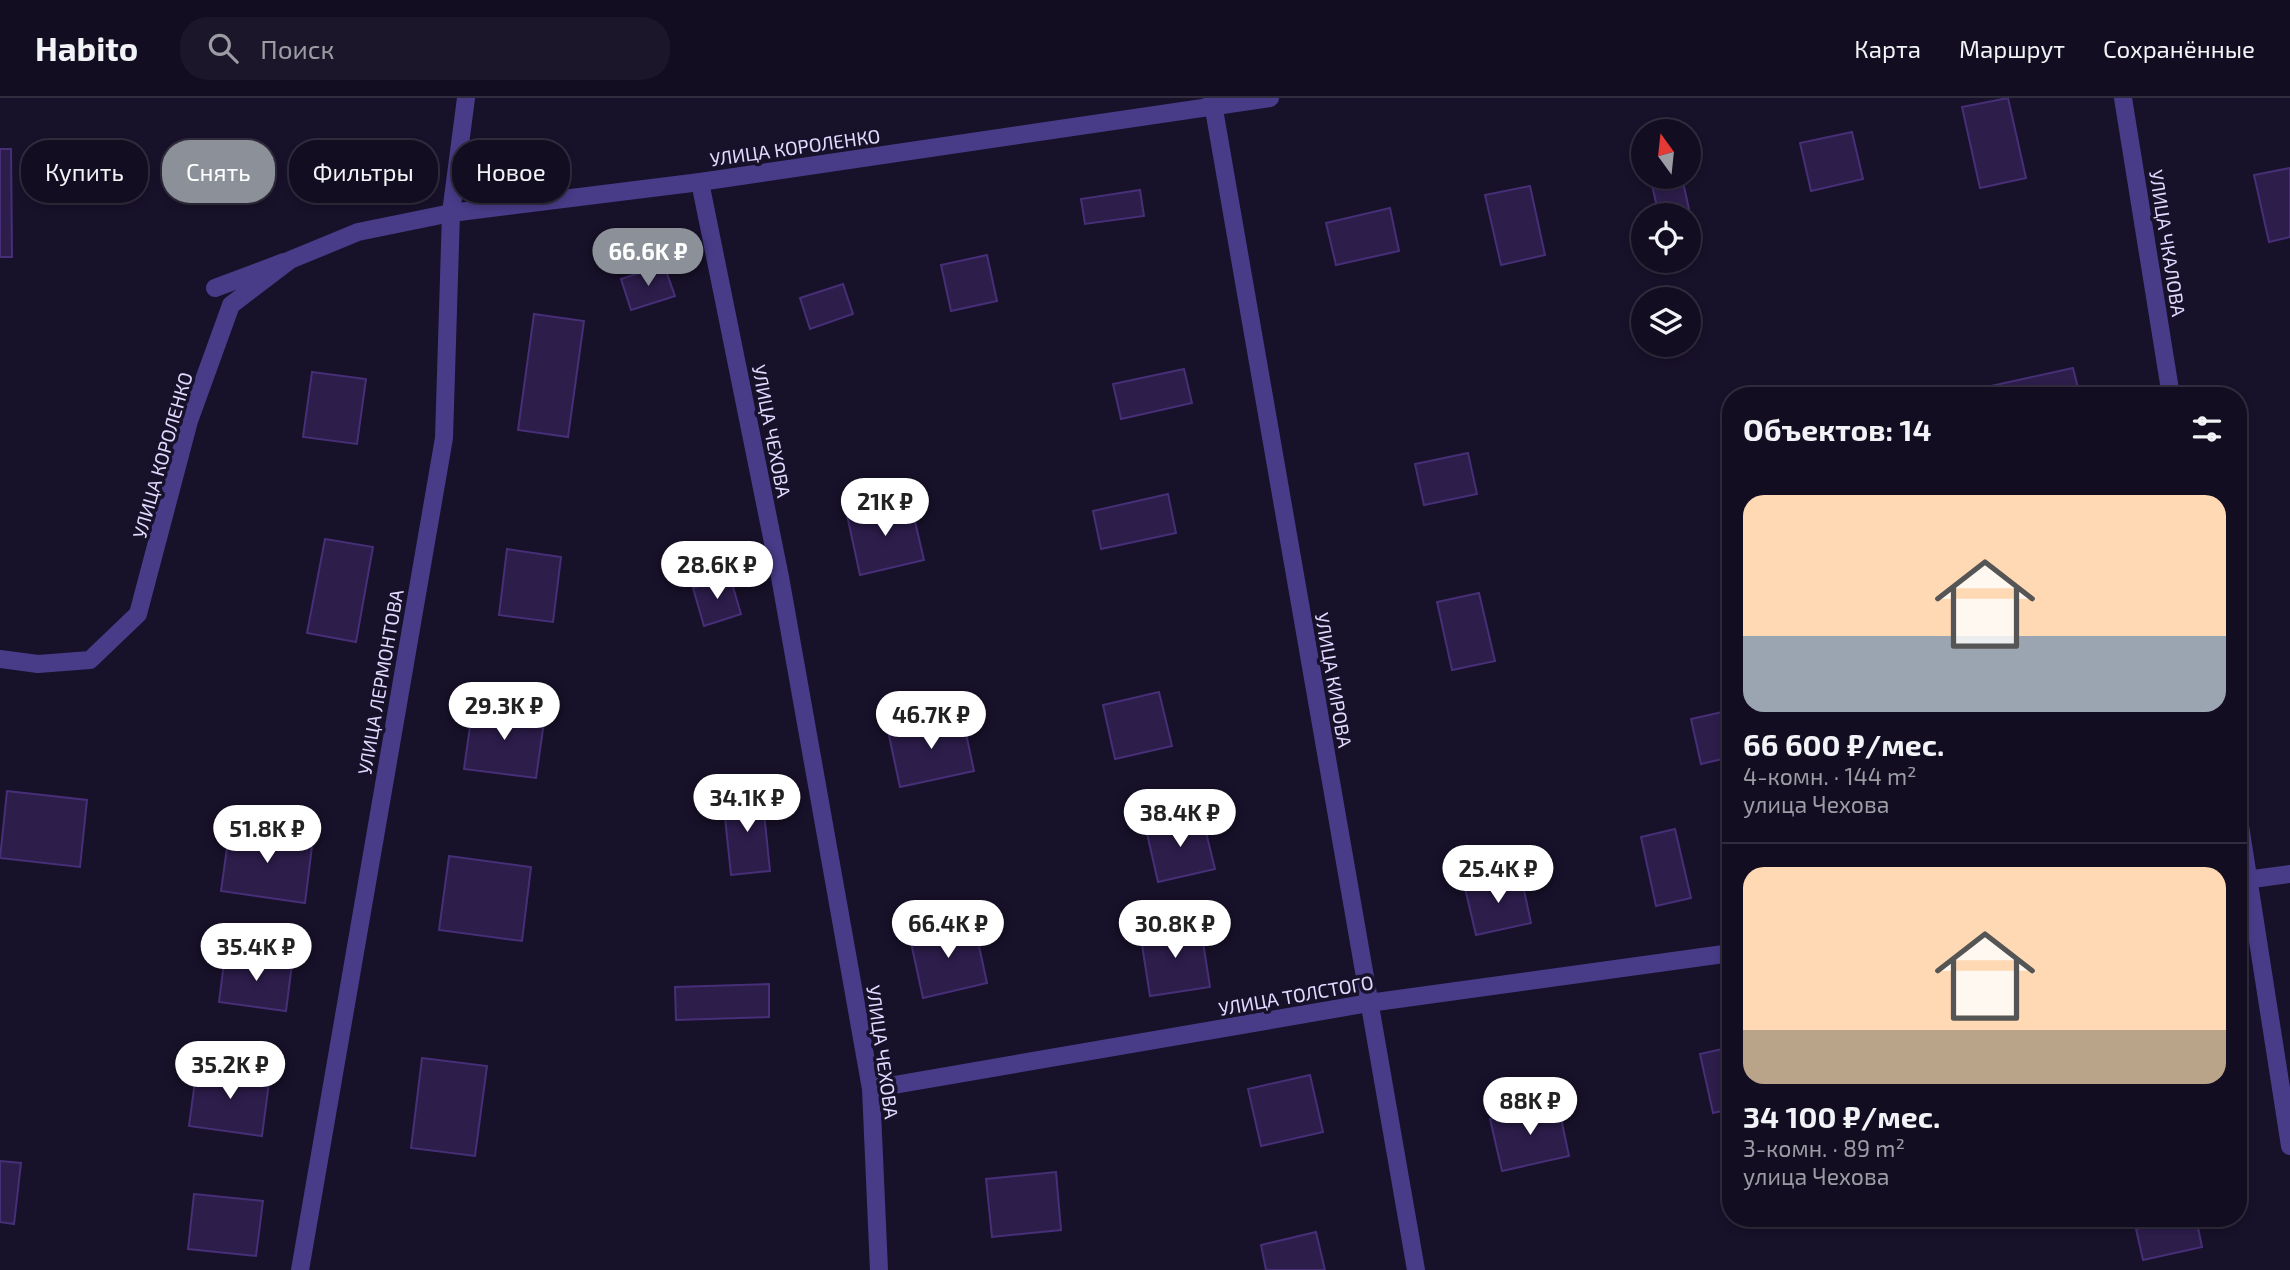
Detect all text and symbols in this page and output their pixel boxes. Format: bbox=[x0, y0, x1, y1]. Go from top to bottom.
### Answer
search box bbox=[180, 17, 670, 80]
text: Habito bbox=[35, 28, 138, 68]
icon: search bbox=[204, 29, 242, 67]
text: Поиск bbox=[260, 33, 335, 64]
text: Карта bbox=[1854, 34, 1921, 63]
text: Маршрут bbox=[1959, 34, 2065, 63]
text: Сохранённые bbox=[2103, 34, 2255, 63]
north arrow bbox=[1631, 119, 1701, 189]
map controls bbox=[1631, 119, 1701, 357]
street label: УЛИЦА КОРОЛЕНКО bbox=[708, 124, 882, 170]
chip: Купить bbox=[21, 140, 148, 203]
chip: Снять bbox=[162, 140, 275, 203]
chip: Фильтры bbox=[289, 140, 438, 203]
chip: Новое bbox=[452, 140, 570, 203]
street label: УЛИЦА ЧКАЛОВА bbox=[2145, 168, 2191, 318]
button: locate bbox=[1631, 203, 1701, 273]
pin: 66.6K ₽ bbox=[583, 228, 713, 288]
text: 66.6K ₽ bbox=[608, 237, 688, 265]
button: layers bbox=[1631, 287, 1701, 357]
street label: УЛИЦА ЧЕХОВА bbox=[748, 363, 796, 499]
street label: УЛИЦА КОРОЛЕНКО bbox=[127, 369, 197, 541]
icon: filters bbox=[2188, 410, 2226, 448]
text: Объектов: 14 bbox=[1743, 411, 1932, 447]
pin: 21K ₽ bbox=[836, 478, 934, 538]
text: 21K ₽ bbox=[857, 487, 913, 515]
icon: home bbox=[1922, 541, 2048, 667]
pin: 28.6K ₽ bbox=[652, 542, 782, 601]
text: 28.6K ₽ bbox=[677, 550, 757, 578]
street label: УЛИЦА ЛЕРМОНТОВА bbox=[352, 587, 408, 777]
street label: УЛИЦА КИРОВА bbox=[1311, 611, 1357, 749]
pin: 29.3K ₽ bbox=[439, 682, 569, 742]
text: 29.3K ₽ bbox=[465, 691, 543, 719]
pin: 46.7K ₽ bbox=[866, 692, 996, 751]
text: 46.7K ₽ bbox=[892, 700, 970, 728]
text: 66 600 ₽/мес. bbox=[1743, 726, 1944, 762]
text: 4-комн. · 144 m² bbox=[1743, 762, 1917, 790]
pin: 34.1K ₽ bbox=[682, 774, 812, 834]
text: 34.1K ₽ bbox=[709, 783, 785, 811]
pin: 38.4K ₽ bbox=[1115, 790, 1245, 849]
text: улица Чехова bbox=[1743, 790, 1889, 818]
text: 38.4K ₽ bbox=[1140, 798, 1220, 826]
pin: 51.8K ₽ bbox=[202, 806, 332, 865]
text: 51.8K ₽ bbox=[229, 814, 305, 842]
pin: 25.4K ₽ bbox=[1433, 846, 1563, 905]
text: 25.4K ₽ bbox=[1458, 854, 1538, 882]
pin: 66.4K ₽ bbox=[883, 900, 1013, 960]
pin: 30.8K ₽ bbox=[1110, 900, 1240, 960]
text: 66.4K ₽ bbox=[908, 909, 988, 937]
text: 30.8K ₽ bbox=[1135, 909, 1215, 937]
icon: home bbox=[1922, 913, 2048, 1039]
pin: 35.4K ₽ bbox=[191, 924, 321, 983]
text: 35.4K ₽ bbox=[217, 932, 295, 960]
street label: УЛИЦА ТОЛСТОГО bbox=[1217, 970, 1375, 1020]
street label: УЛИЦА ЧЕХОВА bbox=[862, 984, 904, 1120]
pin: 35.2K ₽ bbox=[165, 1042, 295, 1101]
text: 35.2K ₽ bbox=[191, 1050, 269, 1078]
pin: 88K ₽ bbox=[1481, 1077, 1579, 1137]
text: 88K ₽ bbox=[1499, 1086, 1561, 1114]
text: 34 100 ₽/мес. bbox=[1743, 1098, 1940, 1134]
text: 3-комн. · 89 m² bbox=[1743, 1134, 1905, 1162]
text: улица Чехова bbox=[1743, 1162, 1889, 1190]

